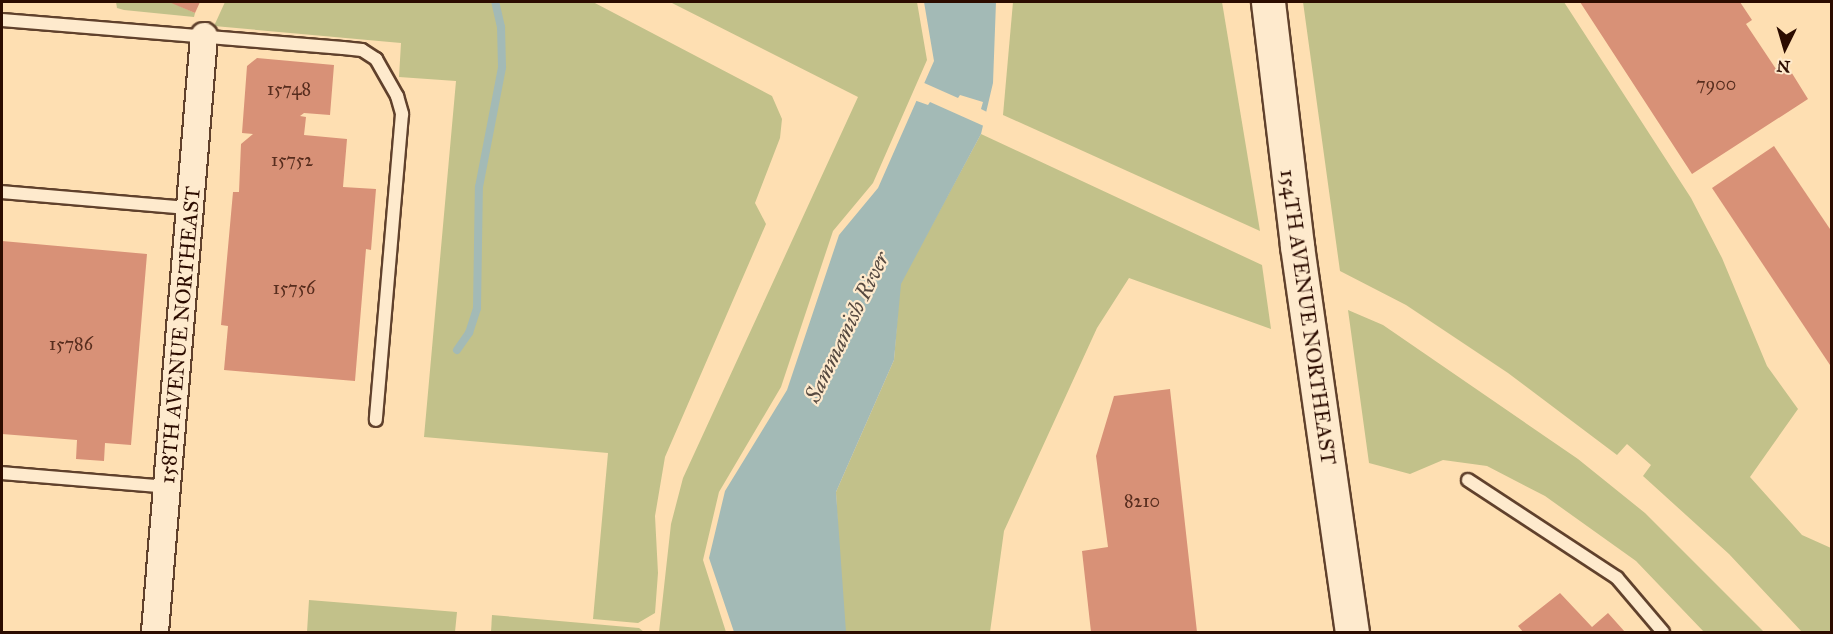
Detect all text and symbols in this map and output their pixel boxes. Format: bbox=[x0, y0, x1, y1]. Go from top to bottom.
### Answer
north arrow bbox=[1755, 18, 1815, 78]
text: N bbox=[1776, 56, 1791, 76]
house number: 7900 bbox=[1696, 73, 1736, 95]
house number: 15748 bbox=[267, 78, 311, 100]
house number: 15752 bbox=[271, 149, 313, 171]
street label: 154TH AVENUE NORTHEAST bbox=[1275, 168, 1341, 466]
street label: 158TH AVENUE NORTHEAST bbox=[154, 185, 206, 485]
water label: Sammamish River bbox=[799, 247, 895, 407]
house number: 15756 bbox=[273, 277, 315, 299]
house number: 15786 bbox=[49, 333, 93, 355]
house number: 8210 bbox=[1124, 490, 1160, 512]

